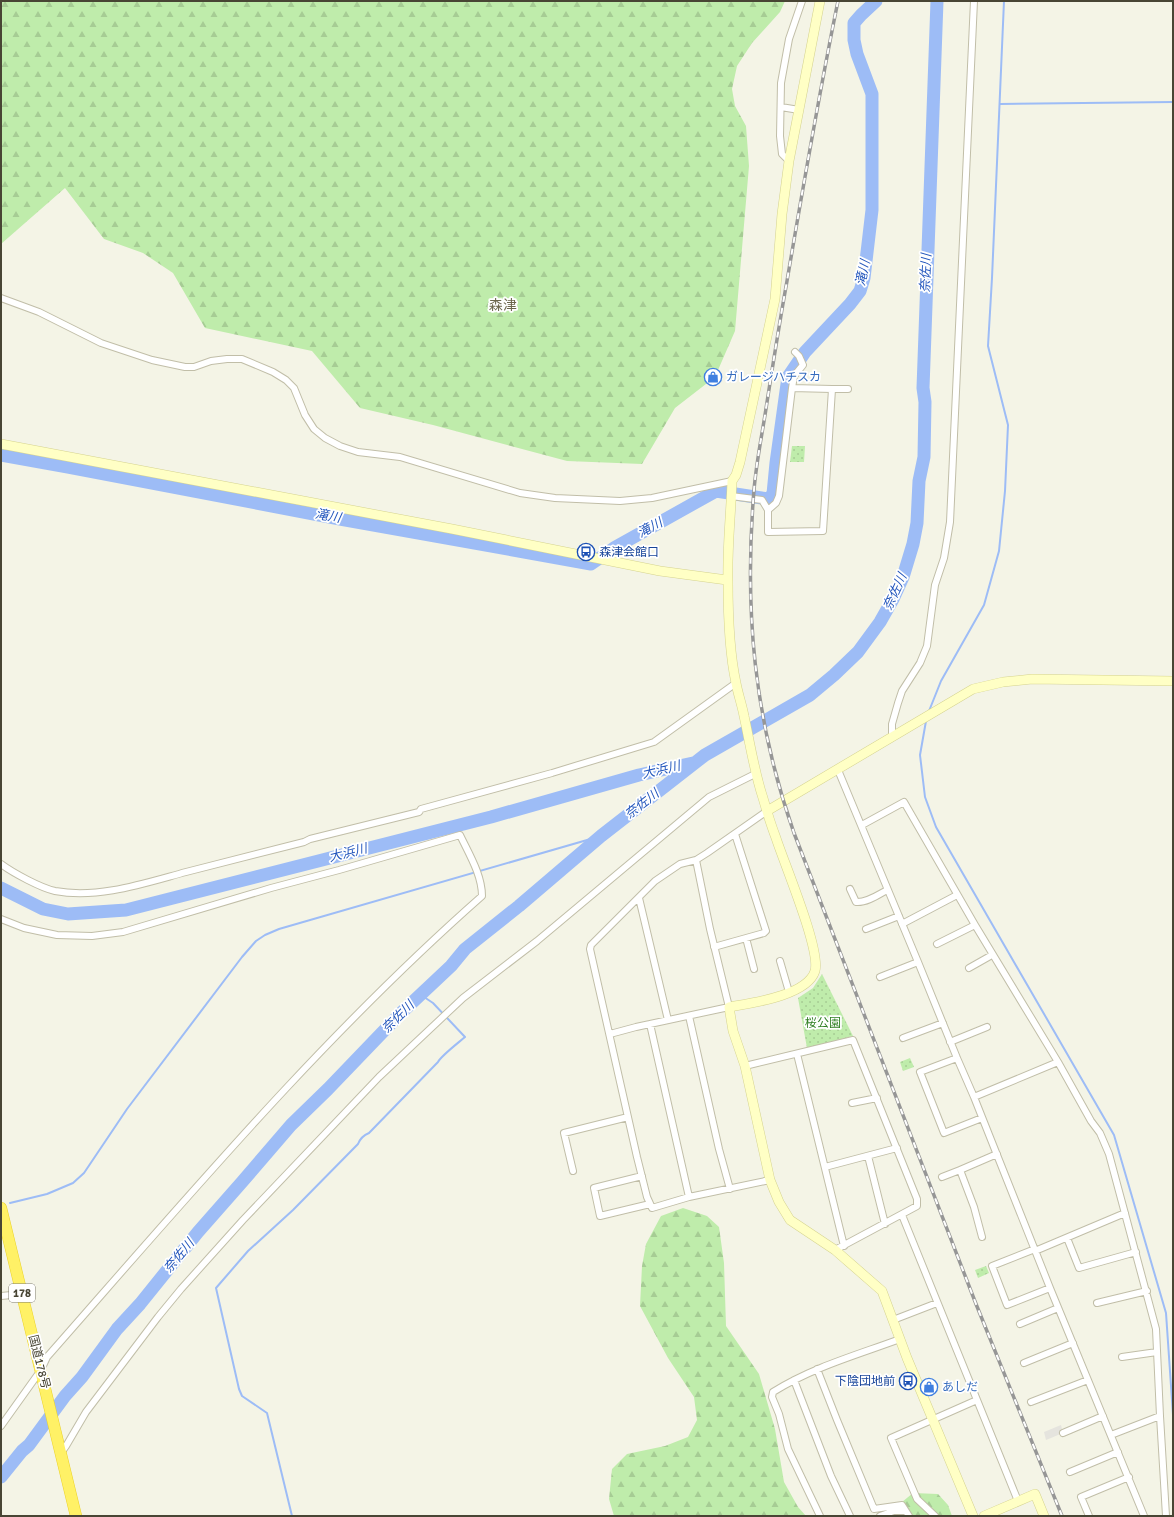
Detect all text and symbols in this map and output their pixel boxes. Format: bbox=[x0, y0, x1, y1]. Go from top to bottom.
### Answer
water label: 奈佐川 bbox=[917, 251, 935, 293]
water label: 滝川 bbox=[852, 257, 874, 287]
district label: 森津 bbox=[489, 297, 517, 314]
shop icon: ガレージハチスカ bbox=[703, 367, 723, 387]
place label: ガレージハチスカ bbox=[726, 370, 821, 385]
water label: 滝川 bbox=[314, 506, 344, 526]
water label: 滝川 bbox=[635, 514, 667, 541]
bus stop icon: 森津会館口 bbox=[576, 542, 596, 562]
place label: 森津会館口 bbox=[599, 545, 659, 560]
water label: 奈佐川 bbox=[880, 569, 911, 613]
water label: 大浜川 bbox=[640, 757, 684, 782]
water label: 奈佐川 bbox=[622, 784, 664, 822]
water label: 大浜川 bbox=[327, 840, 371, 865]
water label: 奈佐川 bbox=[379, 996, 419, 1036]
park label: 桜公園 bbox=[805, 1016, 841, 1031]
water label: 奈佐川 bbox=[160, 1234, 199, 1276]
road number: 178 bbox=[9, 1284, 35, 1302]
street label: 国道178号 bbox=[25, 1333, 53, 1391]
bus stop icon: 下陰団地前 bbox=[898, 1371, 918, 1391]
place label: 下陰団地前 bbox=[835, 1374, 895, 1389]
shop icon: あしだ bbox=[919, 1377, 939, 1397]
place label: あしだ bbox=[942, 1380, 978, 1395]

